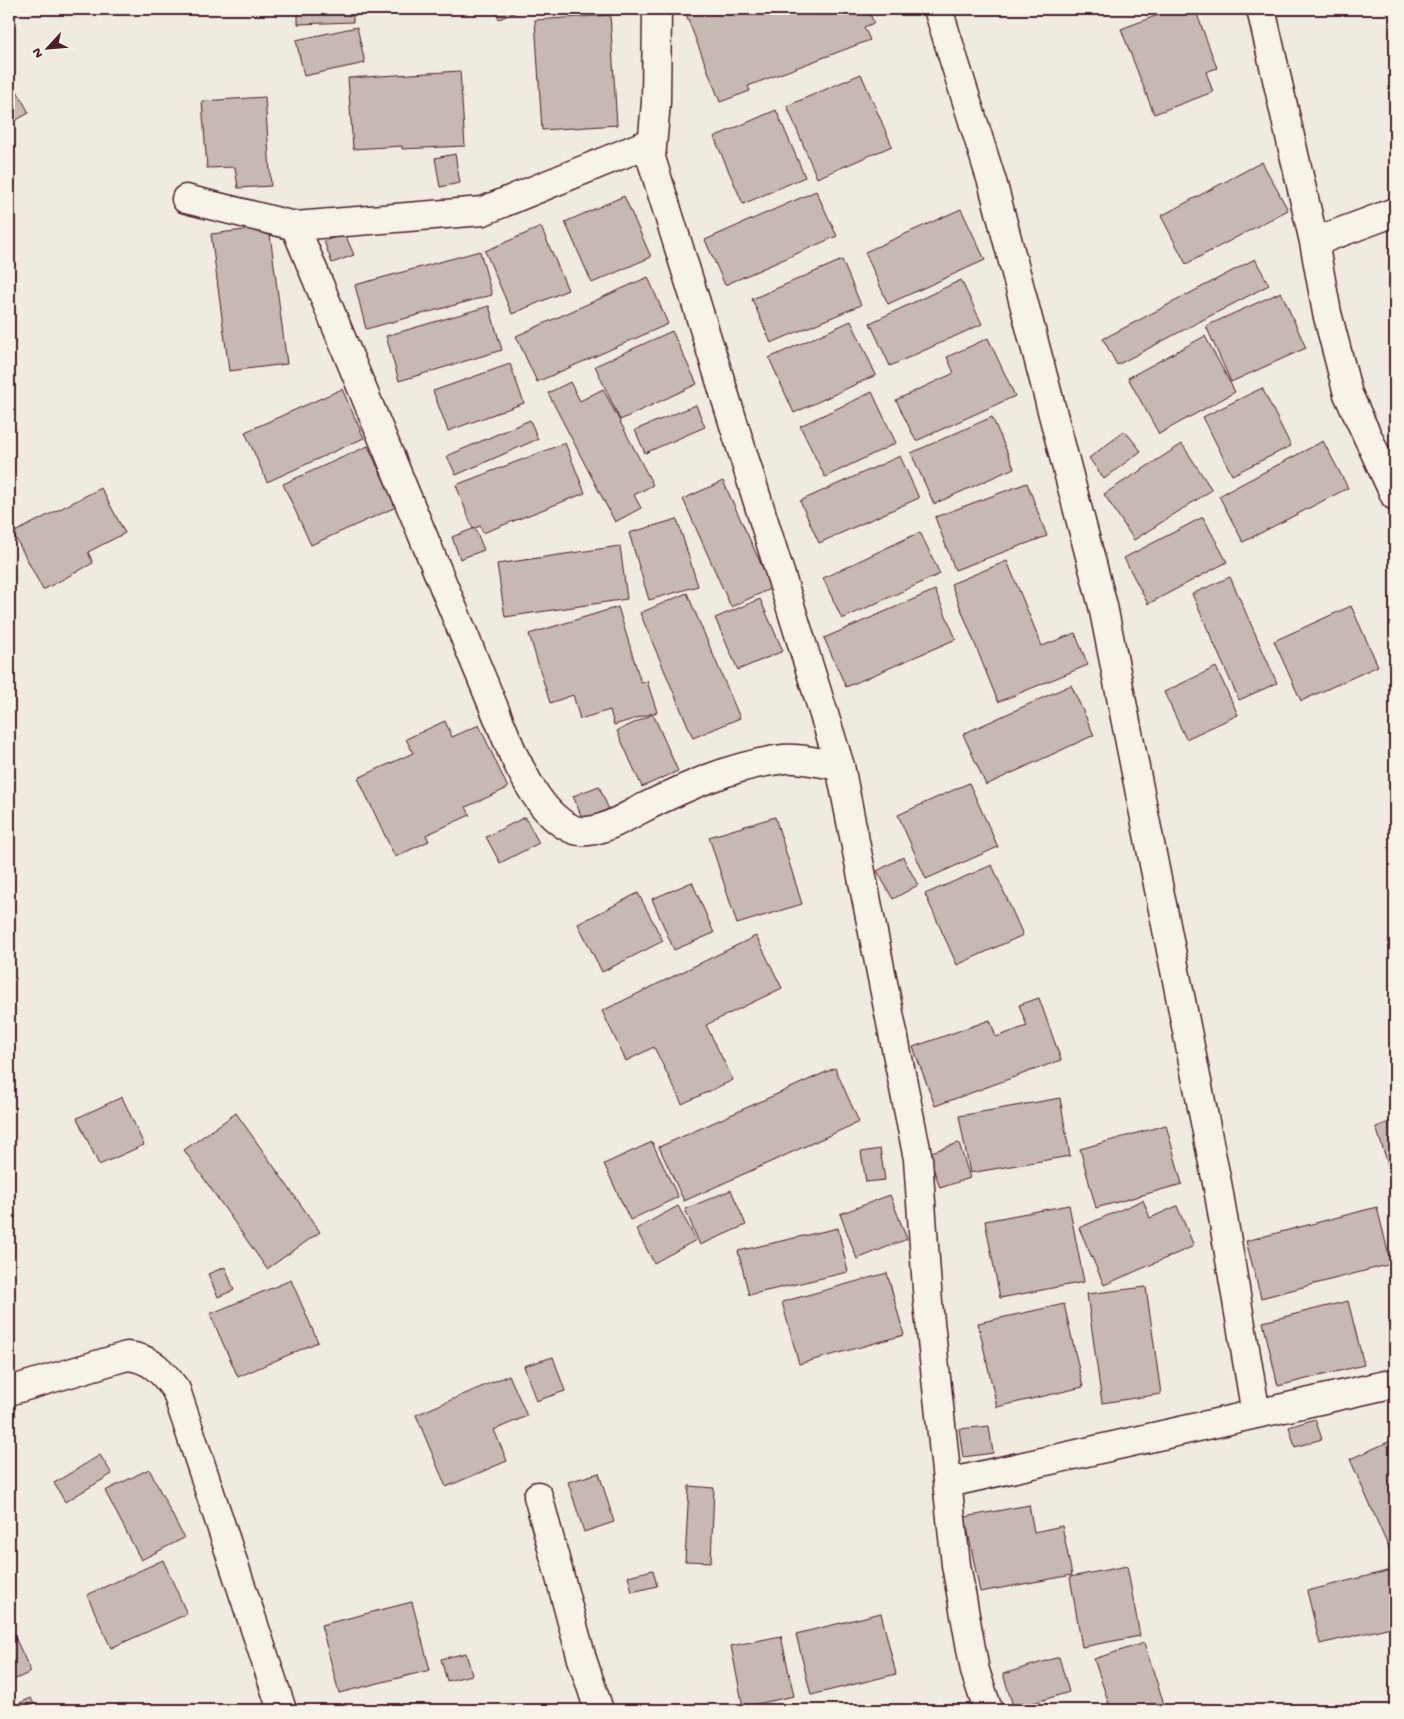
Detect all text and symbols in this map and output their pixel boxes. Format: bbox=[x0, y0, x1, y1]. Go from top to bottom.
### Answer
north arrow bbox=[22, 22, 72, 72]
text: N bbox=[29, 45, 48, 60]

